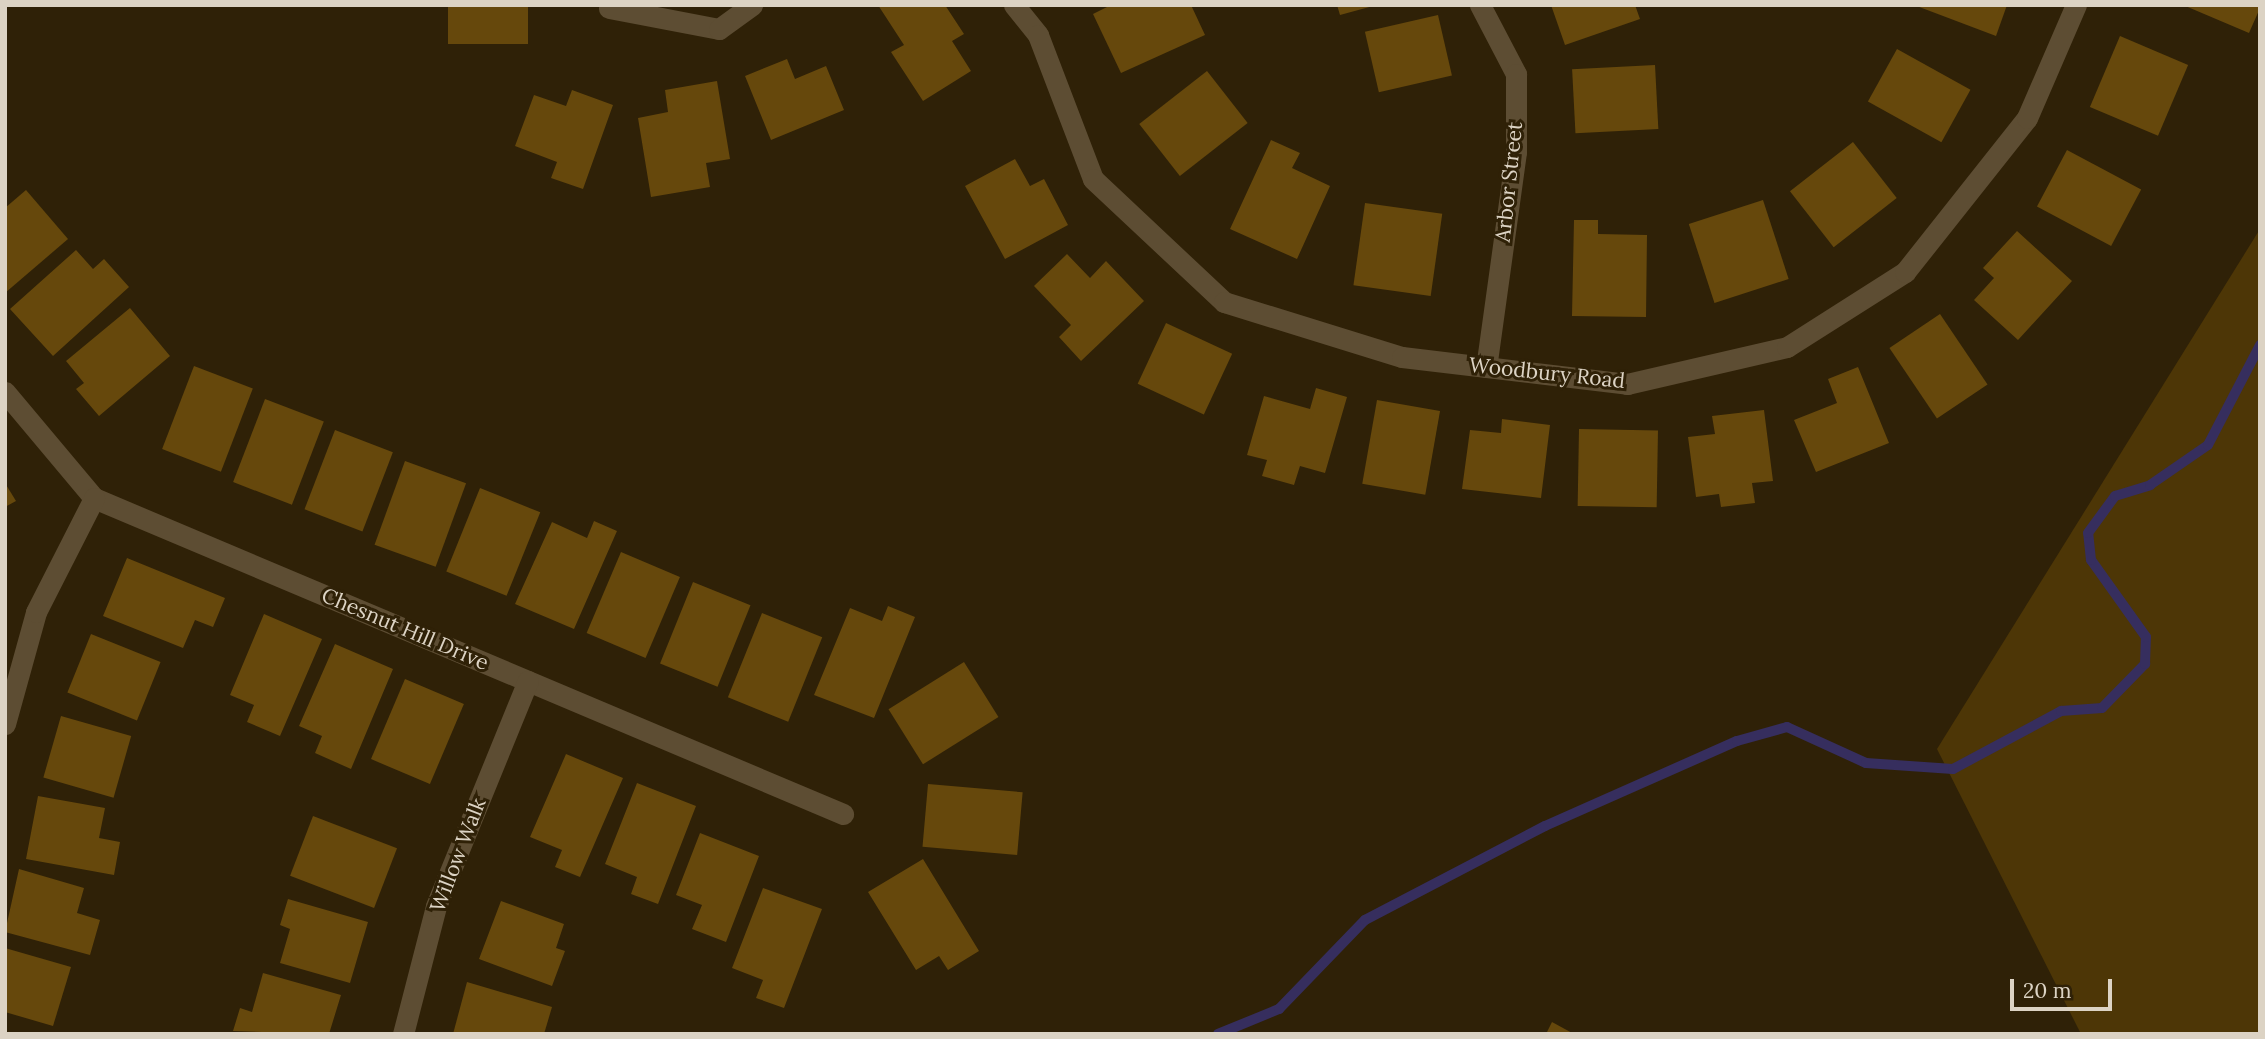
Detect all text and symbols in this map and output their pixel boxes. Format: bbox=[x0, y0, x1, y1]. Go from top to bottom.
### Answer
street label: Arbor Street bbox=[1490, 121, 1528, 243]
street label: Woodbury Road bbox=[1468, 352, 1626, 394]
street label: Chesnut Hill Drive bbox=[318, 582, 492, 676]
street label: Willow Walk bbox=[425, 794, 491, 916]
scale bar bbox=[2013, 965, 2114, 1009]
text: 20 m bbox=[2023, 977, 2072, 1004]

